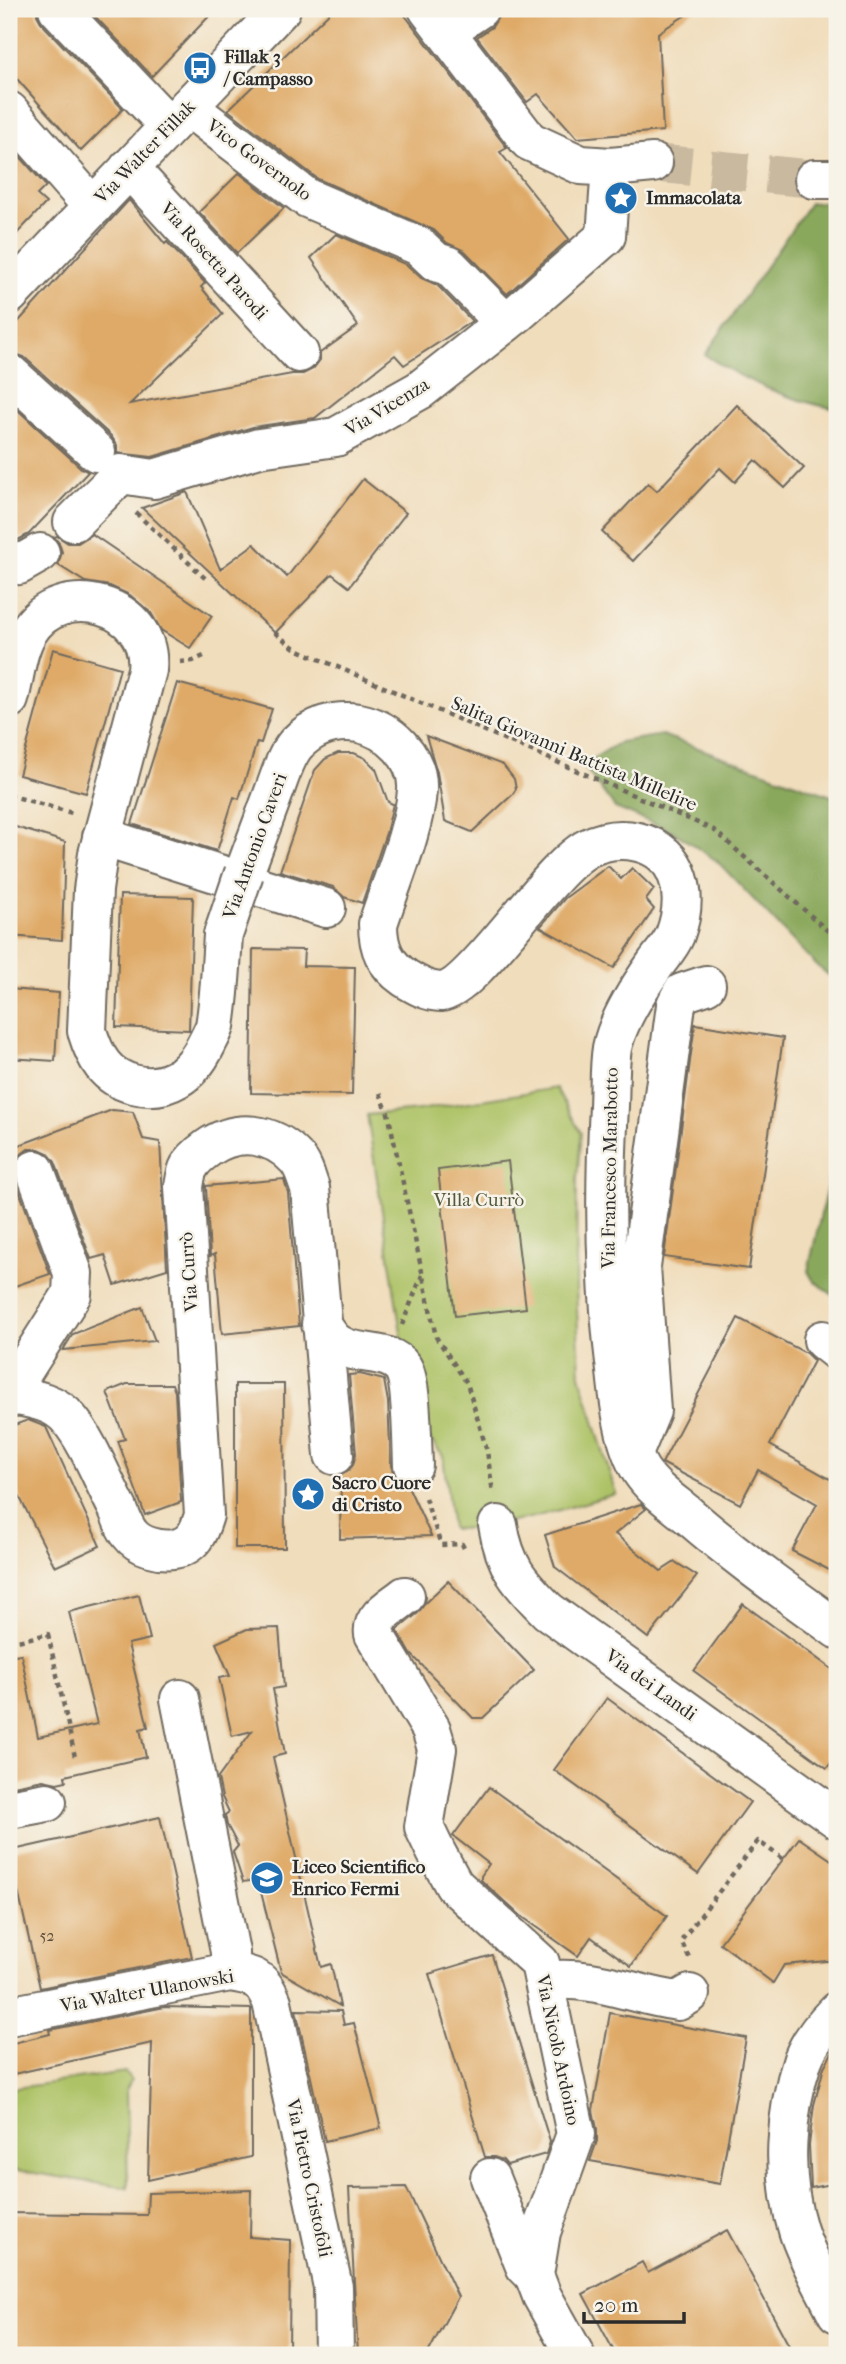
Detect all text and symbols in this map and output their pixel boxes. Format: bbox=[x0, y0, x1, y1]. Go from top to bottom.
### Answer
place label: Fillak 3 / Campasso bbox=[223, 46, 313, 90]
bus stop icon: Fillak 3 / Campasso bbox=[181, 49, 219, 87]
street label: Via Walter Fillak bbox=[89, 96, 200, 209]
street label: Vico Governolo bbox=[201, 114, 316, 206]
place icon: Immacolata bbox=[602, 179, 640, 217]
place label: Immacolata bbox=[646, 187, 742, 209]
street label: Via Rosetta Parodi bbox=[155, 197, 273, 325]
street label: Via Vicenza bbox=[340, 373, 433, 441]
street label: Salita Giovanni Battista Millelire bbox=[448, 692, 700, 816]
street label: Via Antonio Caveri bbox=[218, 770, 292, 923]
street label: Via Francesco Marabotto bbox=[597, 1067, 623, 1270]
park label: Villa Currò bbox=[433, 1189, 525, 1211]
street label: Via Currò bbox=[175, 1231, 203, 1314]
place label: Sacro Cuore di Cristo bbox=[332, 1472, 432, 1516]
place icon: Sacro Cuore di Cristo bbox=[289, 1475, 327, 1513]
street label: Via dei Landi bbox=[600, 1644, 701, 1726]
place label: Liceo Scientifico Enrico Fermi bbox=[292, 1856, 426, 1900]
school or university icon: Liceo Scientifico Enrico Fermi bbox=[248, 1859, 286, 1897]
house number: 52 bbox=[39, 1926, 55, 1945]
street label: Via Walter Ulanowski bbox=[57, 1965, 236, 2017]
street label: Via Nicolò Ardoino bbox=[531, 1972, 585, 2128]
street label: Via Pietro Cristofoli bbox=[281, 2096, 337, 2260]
scale bar bbox=[584, 2280, 683, 2324]
text: 20 m bbox=[594, 2293, 639, 2317]

